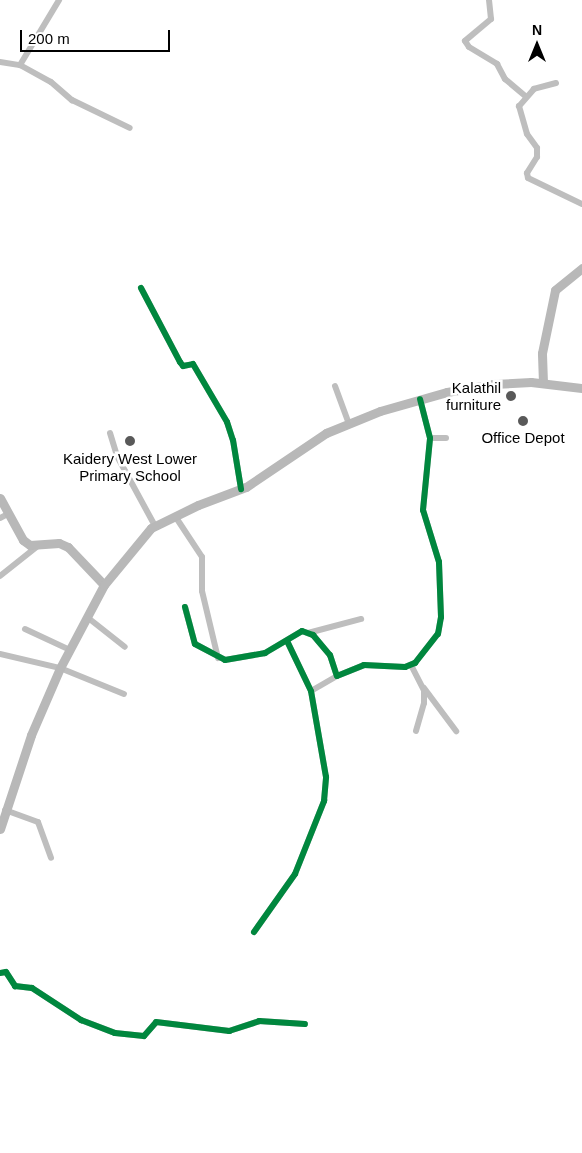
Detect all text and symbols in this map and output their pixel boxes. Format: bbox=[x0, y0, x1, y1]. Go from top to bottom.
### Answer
scale bar bbox=[22, 20, 172, 52]
north arrow bbox=[512, 20, 562, 70]
text: N bbox=[532, 22, 542, 38]
text: 200 m bbox=[28, 30, 70, 47]
place label: Kalathil furniture bbox=[446, 378, 501, 413]
marker: Kalathil furniture bbox=[505, 390, 517, 402]
marker: Office Depot bbox=[517, 415, 529, 427]
place label: Office Depot bbox=[481, 429, 565, 447]
marker: Kaidery West Lower Primary School bbox=[124, 435, 136, 447]
place label: Kaidery West Lower Primary School bbox=[63, 449, 197, 484]

